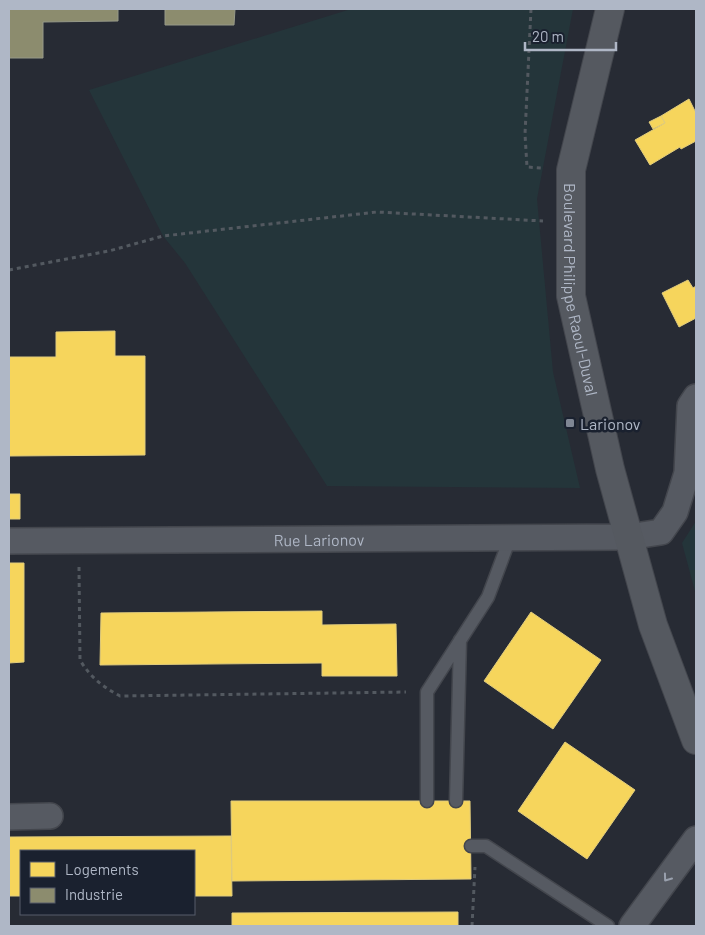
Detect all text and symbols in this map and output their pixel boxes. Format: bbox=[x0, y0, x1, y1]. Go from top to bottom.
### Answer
scale bar bbox=[525, 20, 616, 52]
text: 20 m bbox=[532, 27, 564, 45]
street label: Boulevard Philippe Raoul-Duval bbox=[561, 183, 603, 397]
place label: Larionov bbox=[580, 414, 641, 433]
marker: Larionov bbox=[564, 417, 576, 429]
street label: Rue Larionov bbox=[274, 529, 365, 549]
legend bbox=[20, 850, 195, 915]
text: Logements bbox=[65, 860, 139, 878]
one-way arrow bbox=[664, 872, 673, 882]
text: Industrie bbox=[65, 885, 123, 903]

